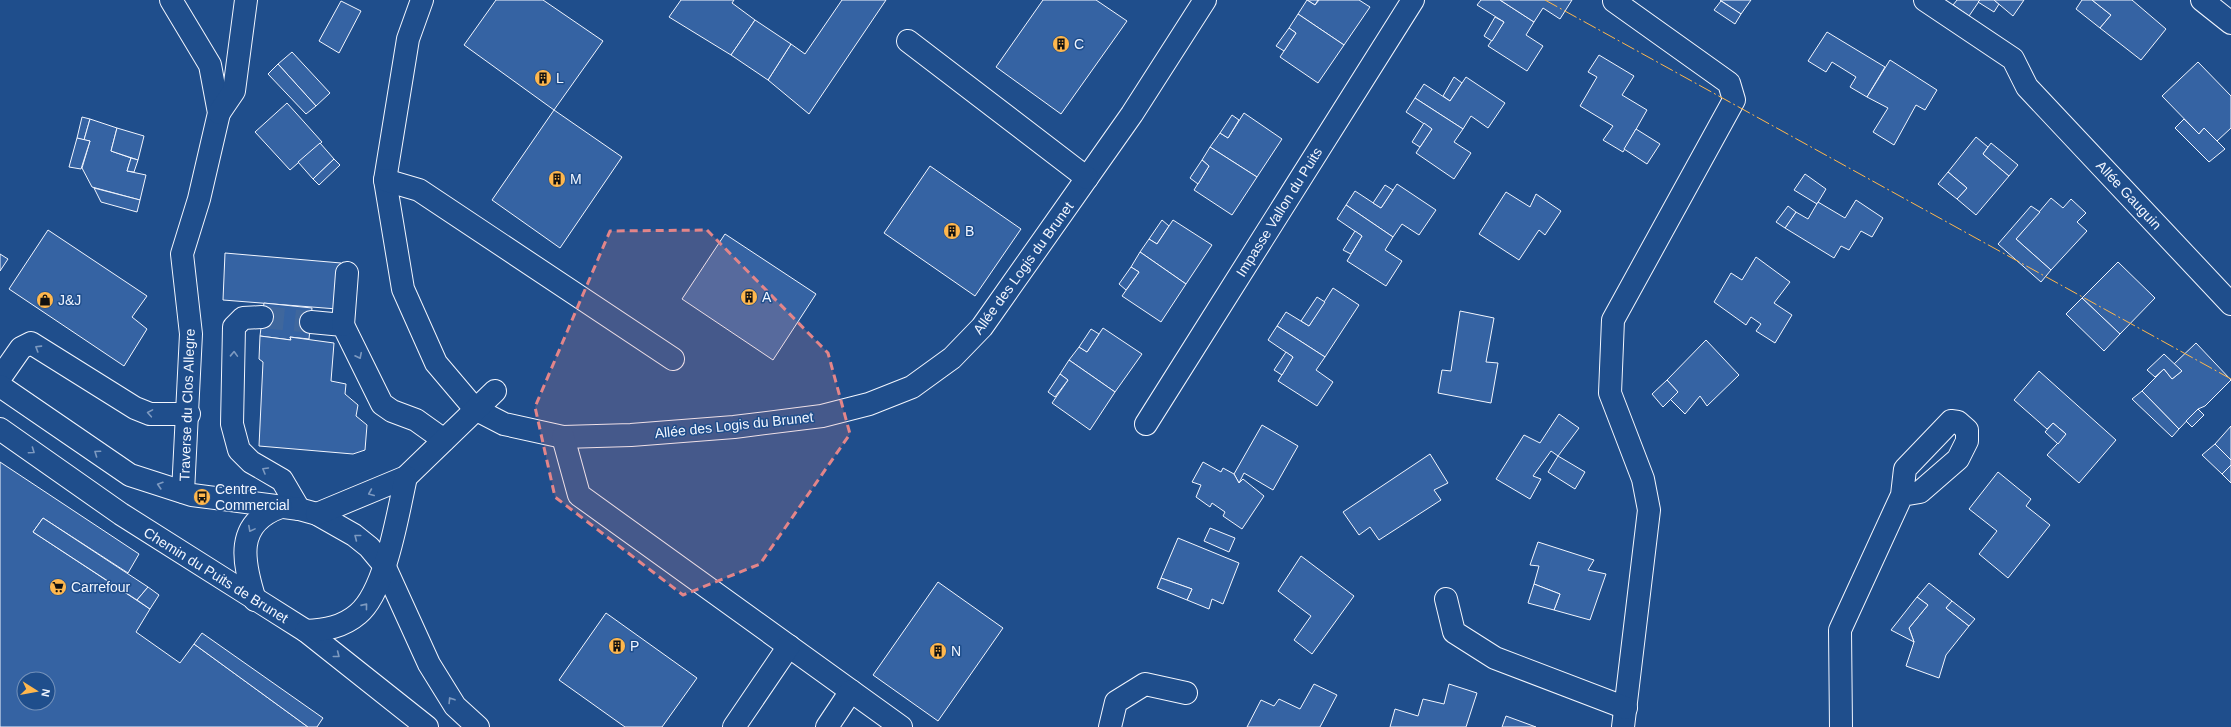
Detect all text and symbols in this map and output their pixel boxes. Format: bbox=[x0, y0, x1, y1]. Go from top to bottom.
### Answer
building icon: C bbox=[1051, 34, 1071, 54]
place label: C bbox=[1074, 36, 1084, 52]
building icon: L bbox=[533, 68, 553, 88]
place label: L bbox=[556, 70, 564, 86]
street label: Impasse Vallon du Puits bbox=[1233, 145, 1325, 279]
street label: Allée Gauguin bbox=[2093, 157, 2165, 233]
building icon: M bbox=[547, 169, 567, 189]
place label: M bbox=[570, 171, 582, 187]
street label: Allée des Logis du Brunet bbox=[970, 199, 1076, 337]
building icon: B bbox=[942, 221, 962, 241]
place label: B bbox=[965, 223, 974, 239]
building icon: A bbox=[739, 287, 759, 307]
place label: A bbox=[762, 289, 772, 305]
shop icon: J&J bbox=[35, 290, 55, 310]
place label: J&J bbox=[58, 292, 81, 308]
street label: Traverse du Clos Allegre bbox=[176, 328, 198, 482]
one-way arrow bbox=[35, 345, 42, 353]
one-way arrow bbox=[229, 351, 238, 357]
one-way arrow bbox=[354, 352, 361, 359]
one-way arrow bbox=[147, 409, 153, 417]
street label: Allée des Logis du Brunet bbox=[654, 409, 814, 441]
one-way arrow bbox=[28, 447, 35, 454]
one-way arrow bbox=[95, 451, 102, 458]
one-way arrow bbox=[262, 468, 269, 475]
one-way arrow bbox=[157, 481, 164, 489]
place label: Centre Commercial bbox=[215, 481, 290, 513]
bus stop icon: Centre Commercial bbox=[192, 487, 212, 507]
one-way arrow bbox=[368, 488, 375, 496]
street label: Chemin du Puits de Brunet bbox=[141, 524, 291, 626]
one-way arrow bbox=[248, 525, 256, 532]
one-way arrow bbox=[354, 535, 361, 542]
supermarket icon: Carrefour bbox=[48, 577, 68, 597]
place label: Carrefour bbox=[71, 579, 130, 595]
one-way arrow bbox=[360, 603, 367, 610]
building icon: P bbox=[607, 636, 627, 656]
place label: P bbox=[630, 638, 639, 654]
building icon: N bbox=[928, 641, 948, 661]
place label: N bbox=[951, 643, 961, 659]
one-way arrow bbox=[332, 650, 339, 657]
north arrow bbox=[16, 671, 56, 711]
text: N bbox=[39, 688, 52, 698]
one-way arrow bbox=[449, 697, 456, 704]

